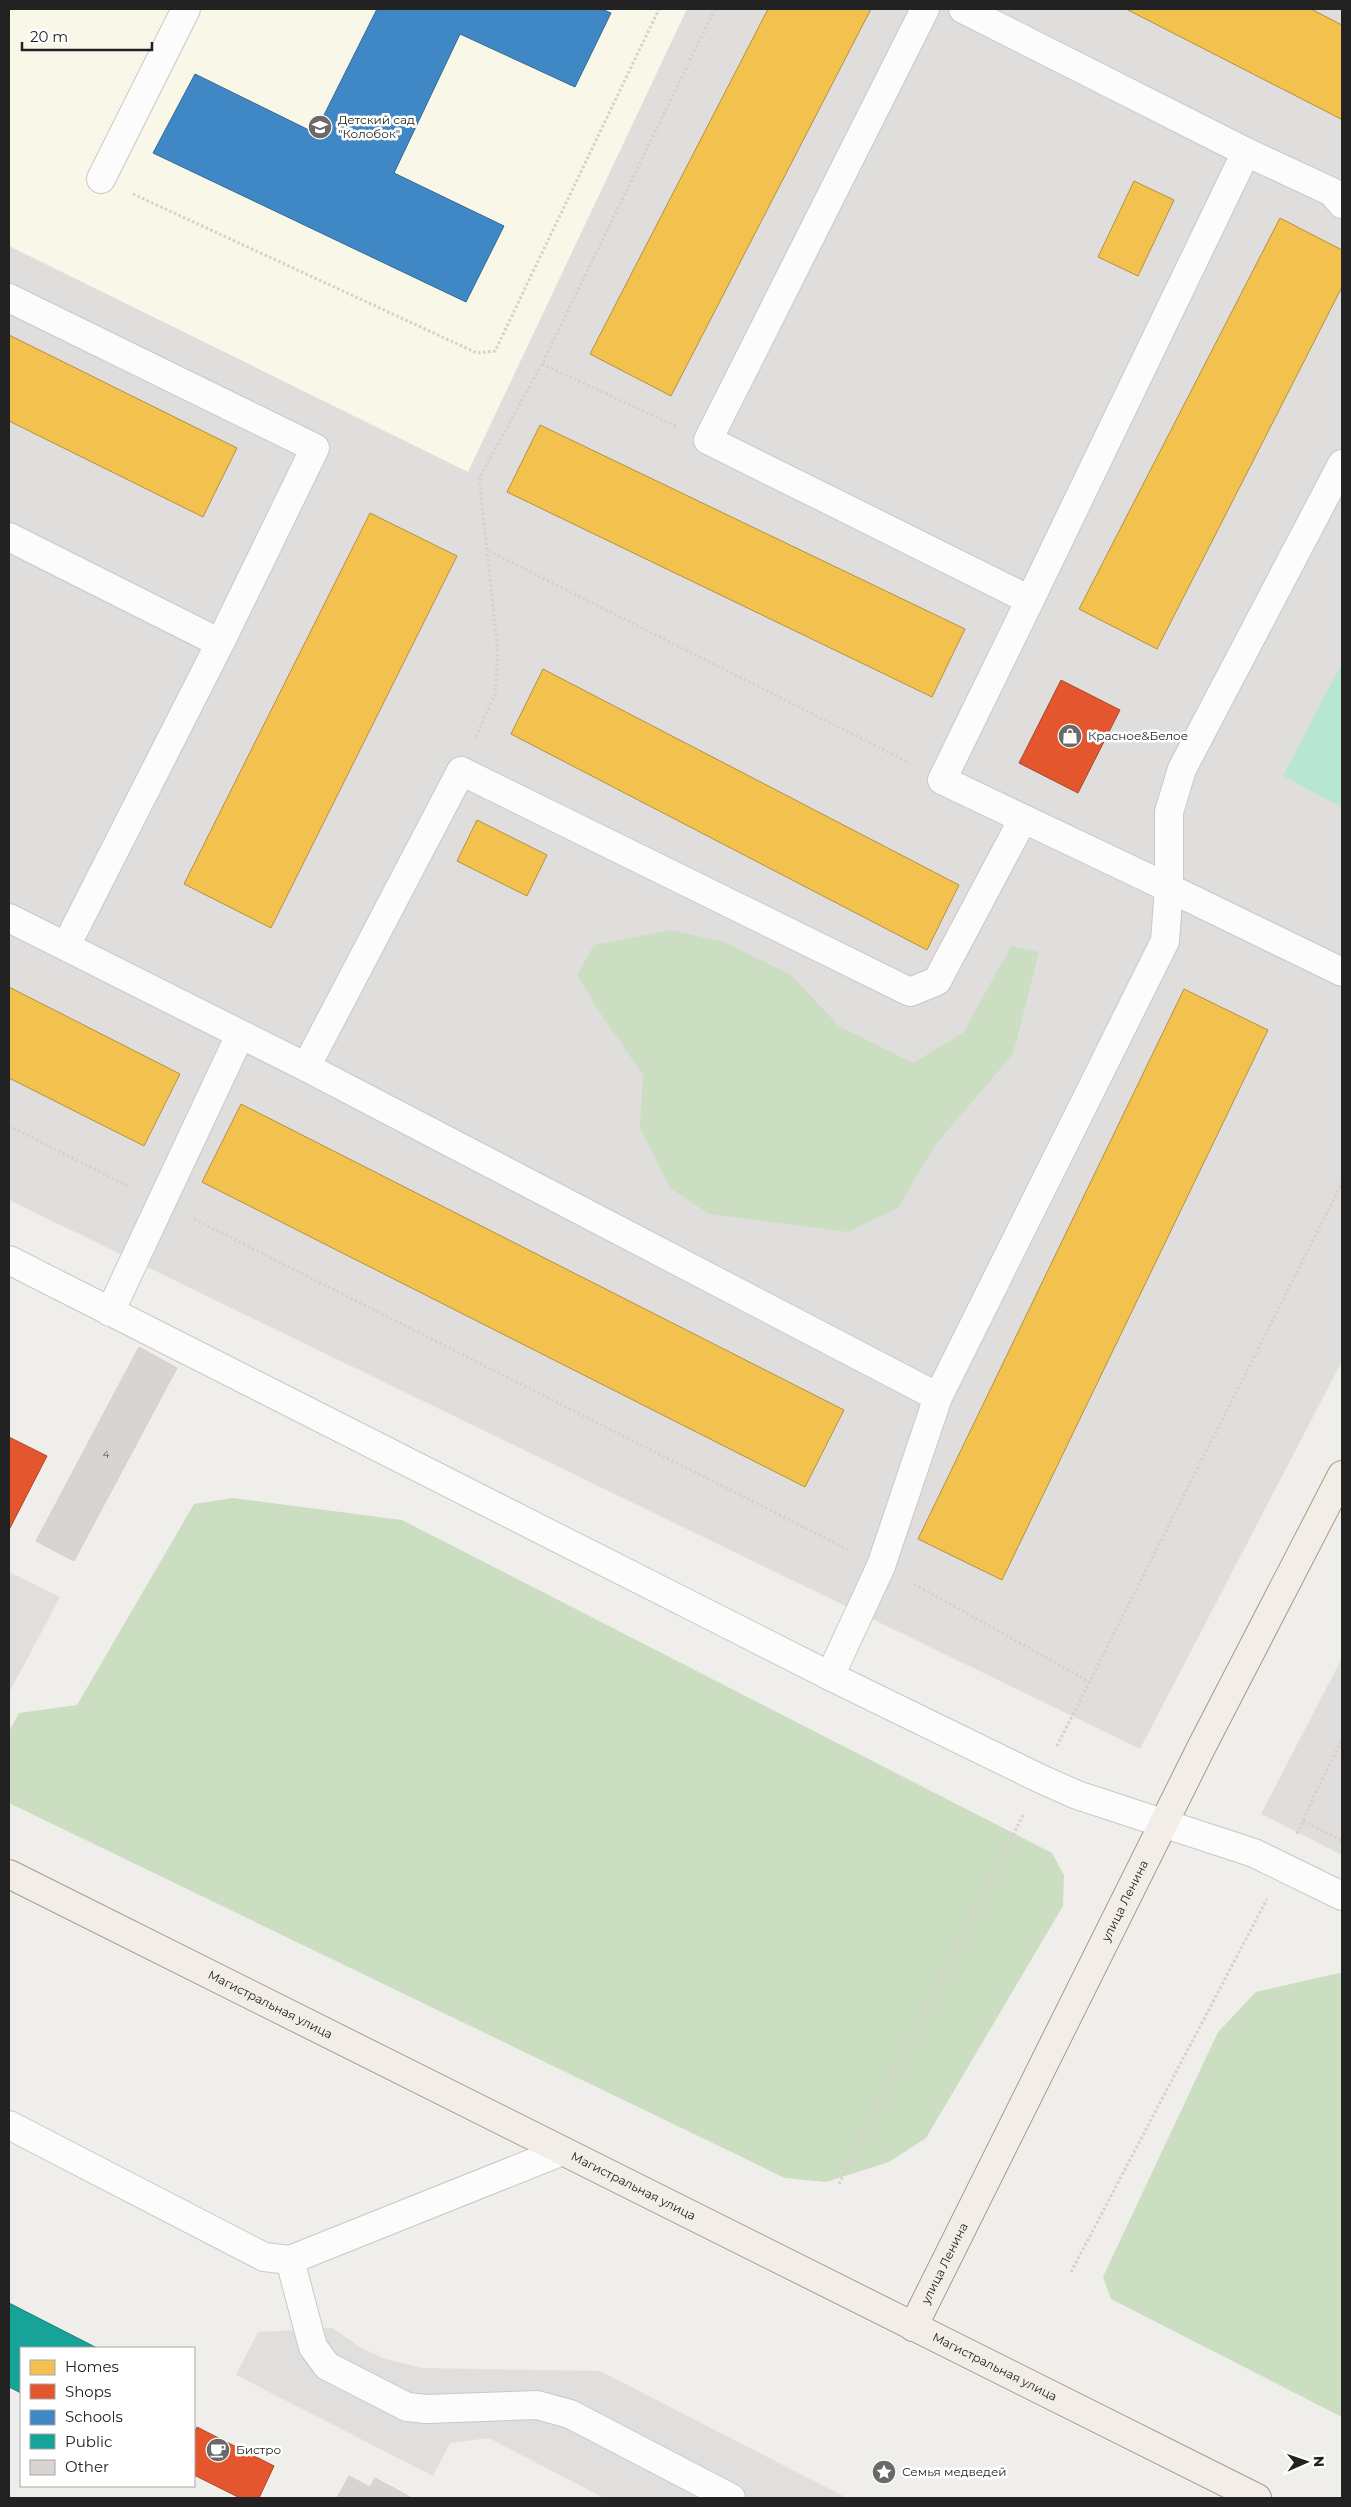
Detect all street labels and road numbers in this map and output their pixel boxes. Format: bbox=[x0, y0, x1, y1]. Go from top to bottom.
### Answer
street label: улица Ленина bbox=[1098, 1857, 1151, 1945]
street label: Магистральная улица bbox=[206, 1967, 335, 2042]
street label: Магистральная улица bbox=[569, 2148, 698, 2223]
street label: улица Ленина bbox=[917, 2220, 971, 2307]
street label: Магистральная улица bbox=[930, 2329, 1060, 2404]

